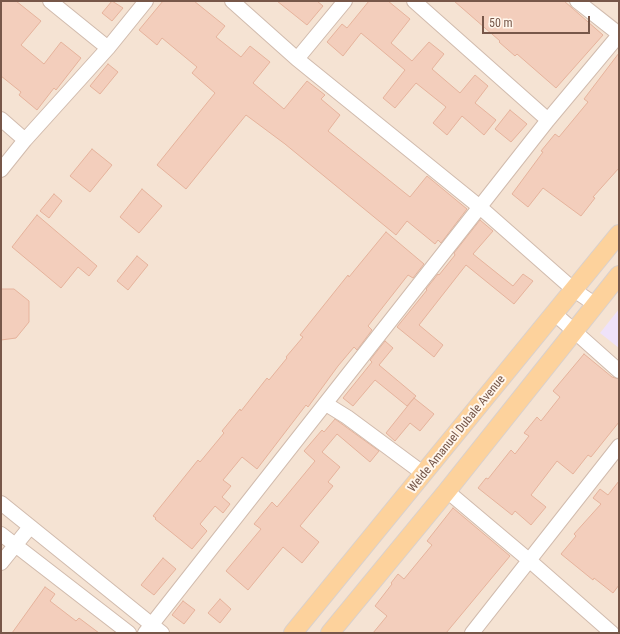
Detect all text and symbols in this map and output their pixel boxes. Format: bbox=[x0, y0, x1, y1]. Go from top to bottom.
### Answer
scale bar bbox=[484, 8, 592, 34]
text: 50 m bbox=[489, 16, 513, 30]
street label: Welde Amanuel Dubale Avenue bbox=[405, 373, 509, 495]

